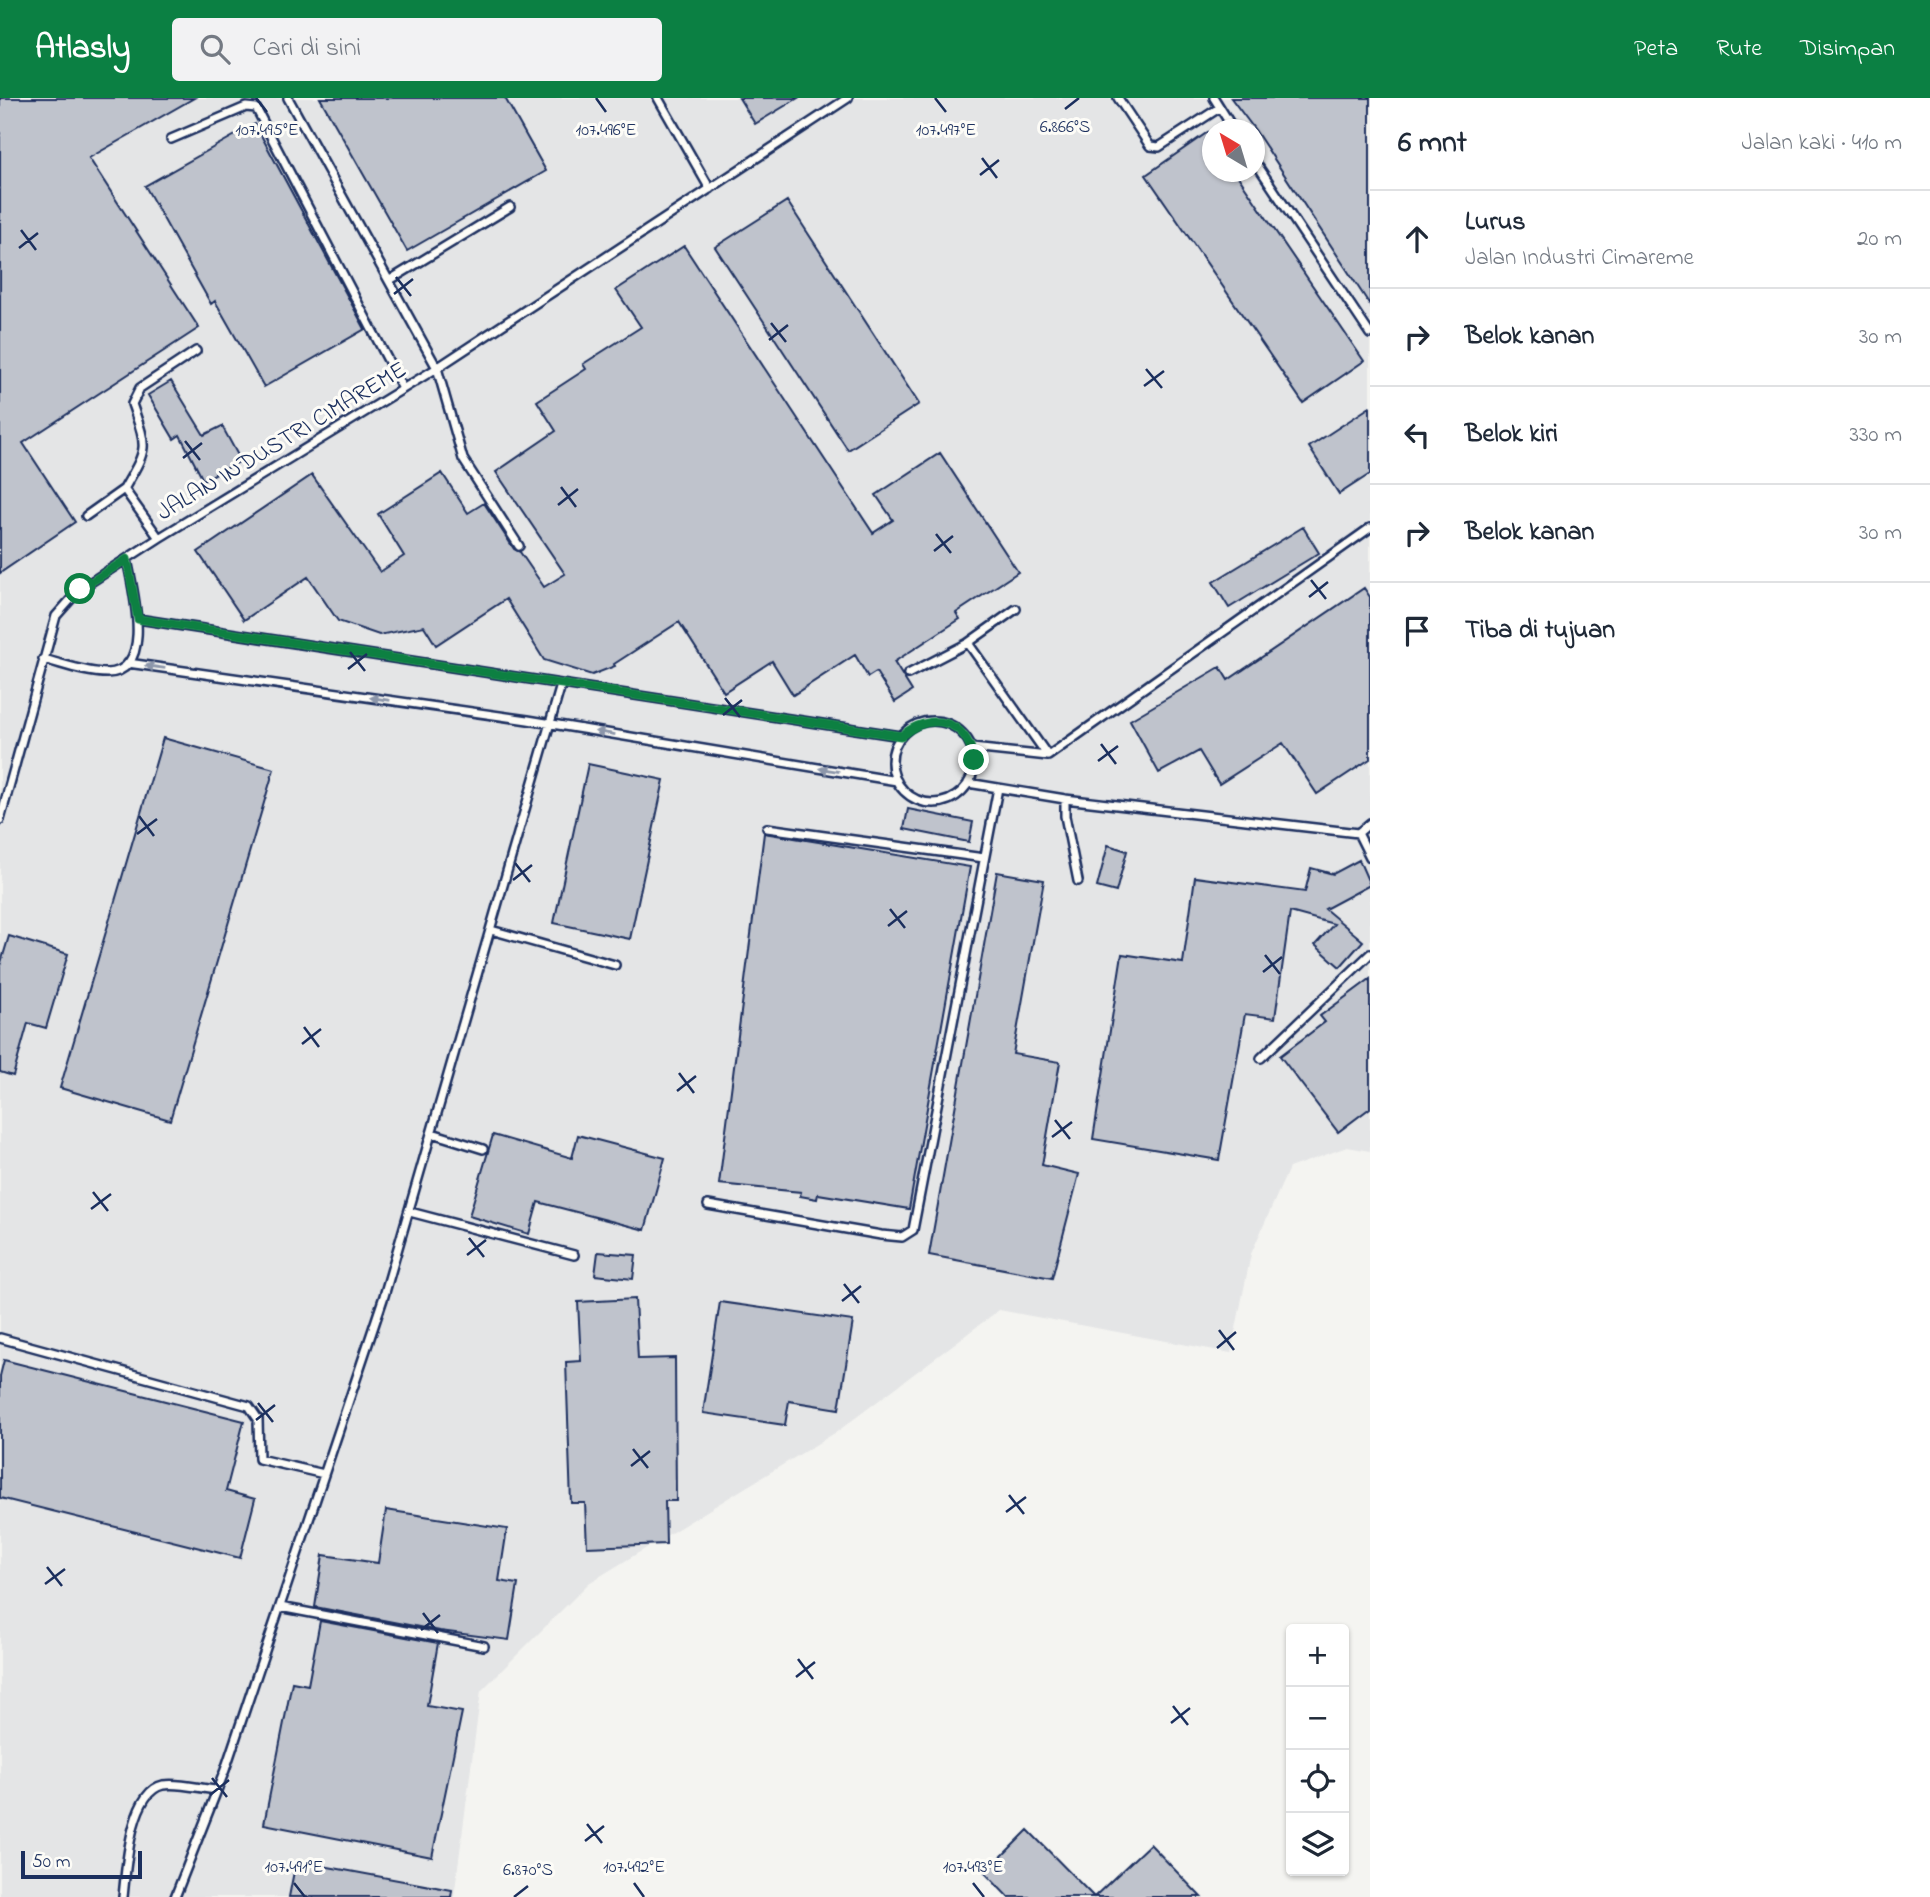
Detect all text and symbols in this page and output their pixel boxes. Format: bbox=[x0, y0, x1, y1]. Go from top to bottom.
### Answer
search box bbox=[172, 18, 662, 81]
text: Atlasly bbox=[35, 25, 130, 73]
icon: search bbox=[196, 30, 234, 68]
text: Cari di sini bbox=[252, 30, 361, 68]
text: Peta bbox=[1634, 32, 1678, 67]
text: Rute bbox=[1716, 32, 1762, 67]
text: Disimpan bbox=[1800, 32, 1895, 67]
text: 6.866°S bbox=[1040, 115, 1090, 141]
text: 107.495°E bbox=[235, 118, 299, 144]
text: 107.496°E bbox=[575, 118, 637, 144]
text: 107.497°E bbox=[916, 118, 976, 144]
north arrow bbox=[1202, 119, 1265, 182]
text: 6 mnt bbox=[1398, 122, 1467, 166]
text: Jalan kaki · 410 m bbox=[1742, 127, 1902, 160]
text: Lurus bbox=[1465, 204, 1526, 242]
icon: ahead bbox=[1398, 220, 1436, 258]
text: 20 m bbox=[1857, 223, 1902, 256]
text: Jalan Industri Cimareme bbox=[1465, 242, 1694, 275]
icon: right bbox=[1398, 318, 1436, 356]
text: Belok kanan bbox=[1465, 318, 1594, 356]
text: 30 m bbox=[1859, 321, 1902, 354]
street label: JALAN INDUSTRI CIMAREME bbox=[151, 353, 414, 531]
icon: left bbox=[1398, 416, 1436, 454]
text: Belok kiri bbox=[1465, 416, 1558, 454]
text: 330 m bbox=[1849, 419, 1902, 452]
icon: right bbox=[1398, 514, 1436, 552]
text: Belok kanan bbox=[1465, 514, 1594, 552]
text: 30 m bbox=[1859, 517, 1902, 550]
route start bbox=[64, 573, 95, 604]
icon: arrive bbox=[1398, 612, 1436, 650]
text: Tiba di tujuan bbox=[1465, 612, 1615, 650]
one-way arrow bbox=[143, 661, 165, 672]
one-way arrow bbox=[369, 693, 391, 704]
one-way arrow bbox=[594, 727, 616, 738]
route end bbox=[958, 744, 989, 775]
one-way arrow bbox=[818, 764, 840, 775]
map controls bbox=[1286, 1624, 1349, 1876]
button: + bbox=[1286, 1624, 1349, 1687]
button: − bbox=[1286, 1687, 1349, 1750]
button: locate bbox=[1286, 1750, 1349, 1813]
button: layers bbox=[1286, 1813, 1349, 1876]
scale bar bbox=[21, 1848, 142, 1880]
text: 50 m bbox=[32, 1849, 71, 1876]
text: 107.491°E bbox=[265, 1855, 324, 1881]
text: 107.492°E bbox=[603, 1855, 665, 1881]
text: 107.493°E bbox=[943, 1855, 1003, 1881]
text: 6.870°S bbox=[503, 1858, 553, 1884]

